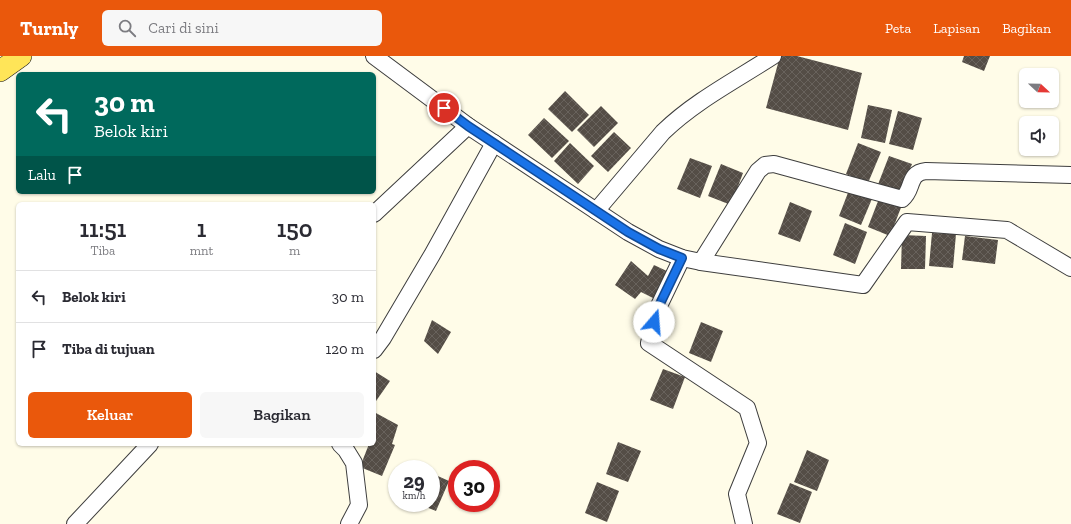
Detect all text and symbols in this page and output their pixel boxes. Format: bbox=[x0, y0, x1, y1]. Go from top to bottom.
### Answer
search box bbox=[102, 10, 382, 46]
text: Turnly bbox=[20, 17, 78, 40]
icon: search bbox=[116, 17, 138, 39]
text: Cari di sini bbox=[148, 19, 219, 37]
text: Peta bbox=[885, 20, 911, 37]
text: Lapisan bbox=[933, 20, 980, 37]
text: Bagikan bbox=[1002, 20, 1051, 37]
north arrow bbox=[1019, 68, 1059, 108]
map controls bbox=[1019, 68, 1059, 156]
text: 30 m bbox=[94, 86, 155, 119]
icon: left bbox=[28, 88, 80, 140]
pin bbox=[427, 91, 461, 125]
icon: arrive bbox=[433, 97, 455, 119]
button: sound bbox=[1019, 116, 1059, 156]
text: Belok kiri bbox=[94, 120, 168, 142]
icon: arrive bbox=[64, 164, 86, 186]
text: Lalu bbox=[28, 166, 56, 184]
text: 11:51 bbox=[79, 214, 126, 243]
text: 1 bbox=[197, 214, 206, 243]
text: 150 bbox=[277, 214, 313, 243]
text: Tiba bbox=[90, 243, 115, 258]
text: mnt bbox=[190, 243, 213, 258]
text: m bbox=[289, 243, 300, 258]
icon: left bbox=[28, 286, 50, 308]
text: Belok kiri bbox=[62, 288, 126, 306]
text: 30 m bbox=[332, 288, 364, 306]
position arrow bbox=[633, 301, 675, 343]
icon: arrive bbox=[28, 338, 50, 360]
text: Tiba di tujuan bbox=[62, 340, 155, 358]
text: 120 m bbox=[326, 340, 364, 358]
button: Keluar bbox=[28, 392, 192, 438]
button: Bagikan bbox=[200, 392, 364, 438]
speed limit sign: 30 bbox=[448, 460, 500, 512]
text: 29 bbox=[403, 469, 425, 493]
text: km/h bbox=[403, 490, 425, 502]

